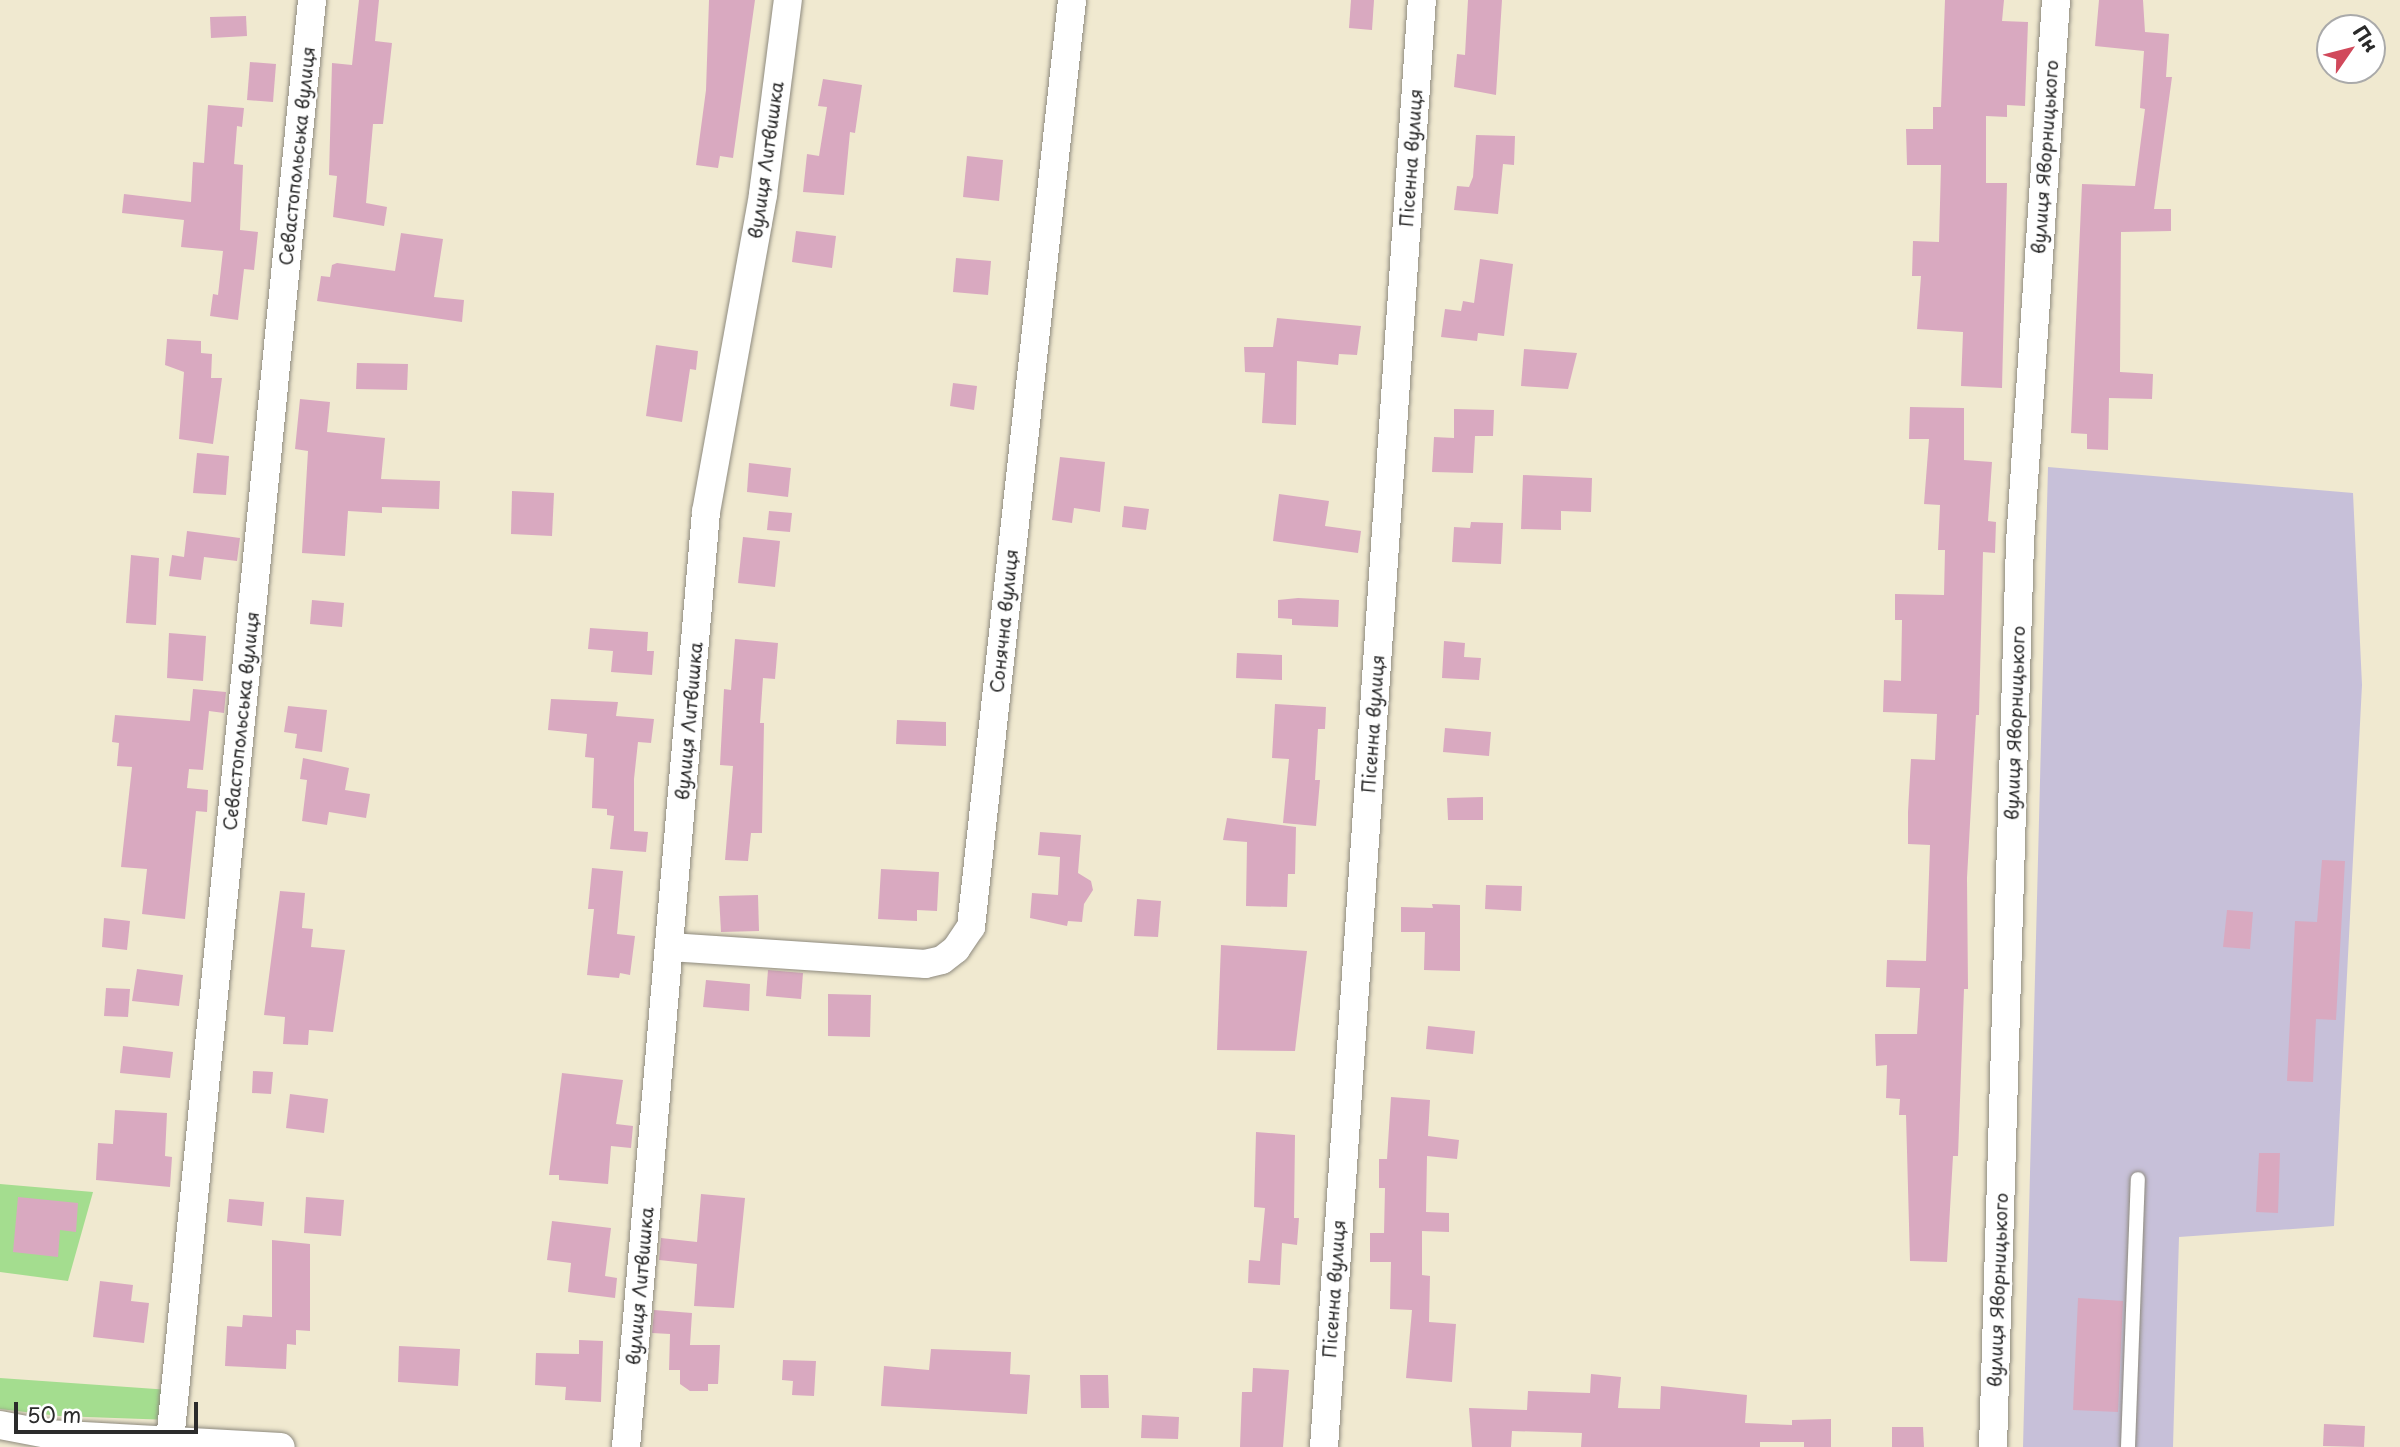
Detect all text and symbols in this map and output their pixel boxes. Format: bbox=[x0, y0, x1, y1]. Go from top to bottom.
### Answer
north arrow bbox=[2316, 14, 2386, 84]
text: Пн bbox=[2347, 19, 2386, 57]
street label: Севастопольська вулиця bbox=[275, 45, 319, 267]
street label: вулиця Яворницького bbox=[2027, 59, 2063, 255]
street label: вулиця Литвишка bbox=[744, 80, 788, 240]
street label: Пісенна вулиця bbox=[1395, 88, 1427, 228]
street label: Сонячна вулиця bbox=[986, 547, 1022, 695]
street label: Севастопольська вулиця bbox=[219, 610, 263, 832]
street label: вулиця Яворницького bbox=[2001, 625, 2029, 821]
street label: вулиця Литвишка bbox=[671, 641, 707, 801]
street label: Пісенна вулиця bbox=[1357, 654, 1389, 794]
street label: вулиця Яворницького bbox=[1984, 1192, 2012, 1388]
street label: вулиця Литвишка bbox=[622, 1206, 658, 1366]
street label: Пісенна вулиця bbox=[1318, 1219, 1350, 1359]
scale bar bbox=[18, 1388, 201, 1432]
text: 50 m bbox=[27, 1398, 81, 1430]

